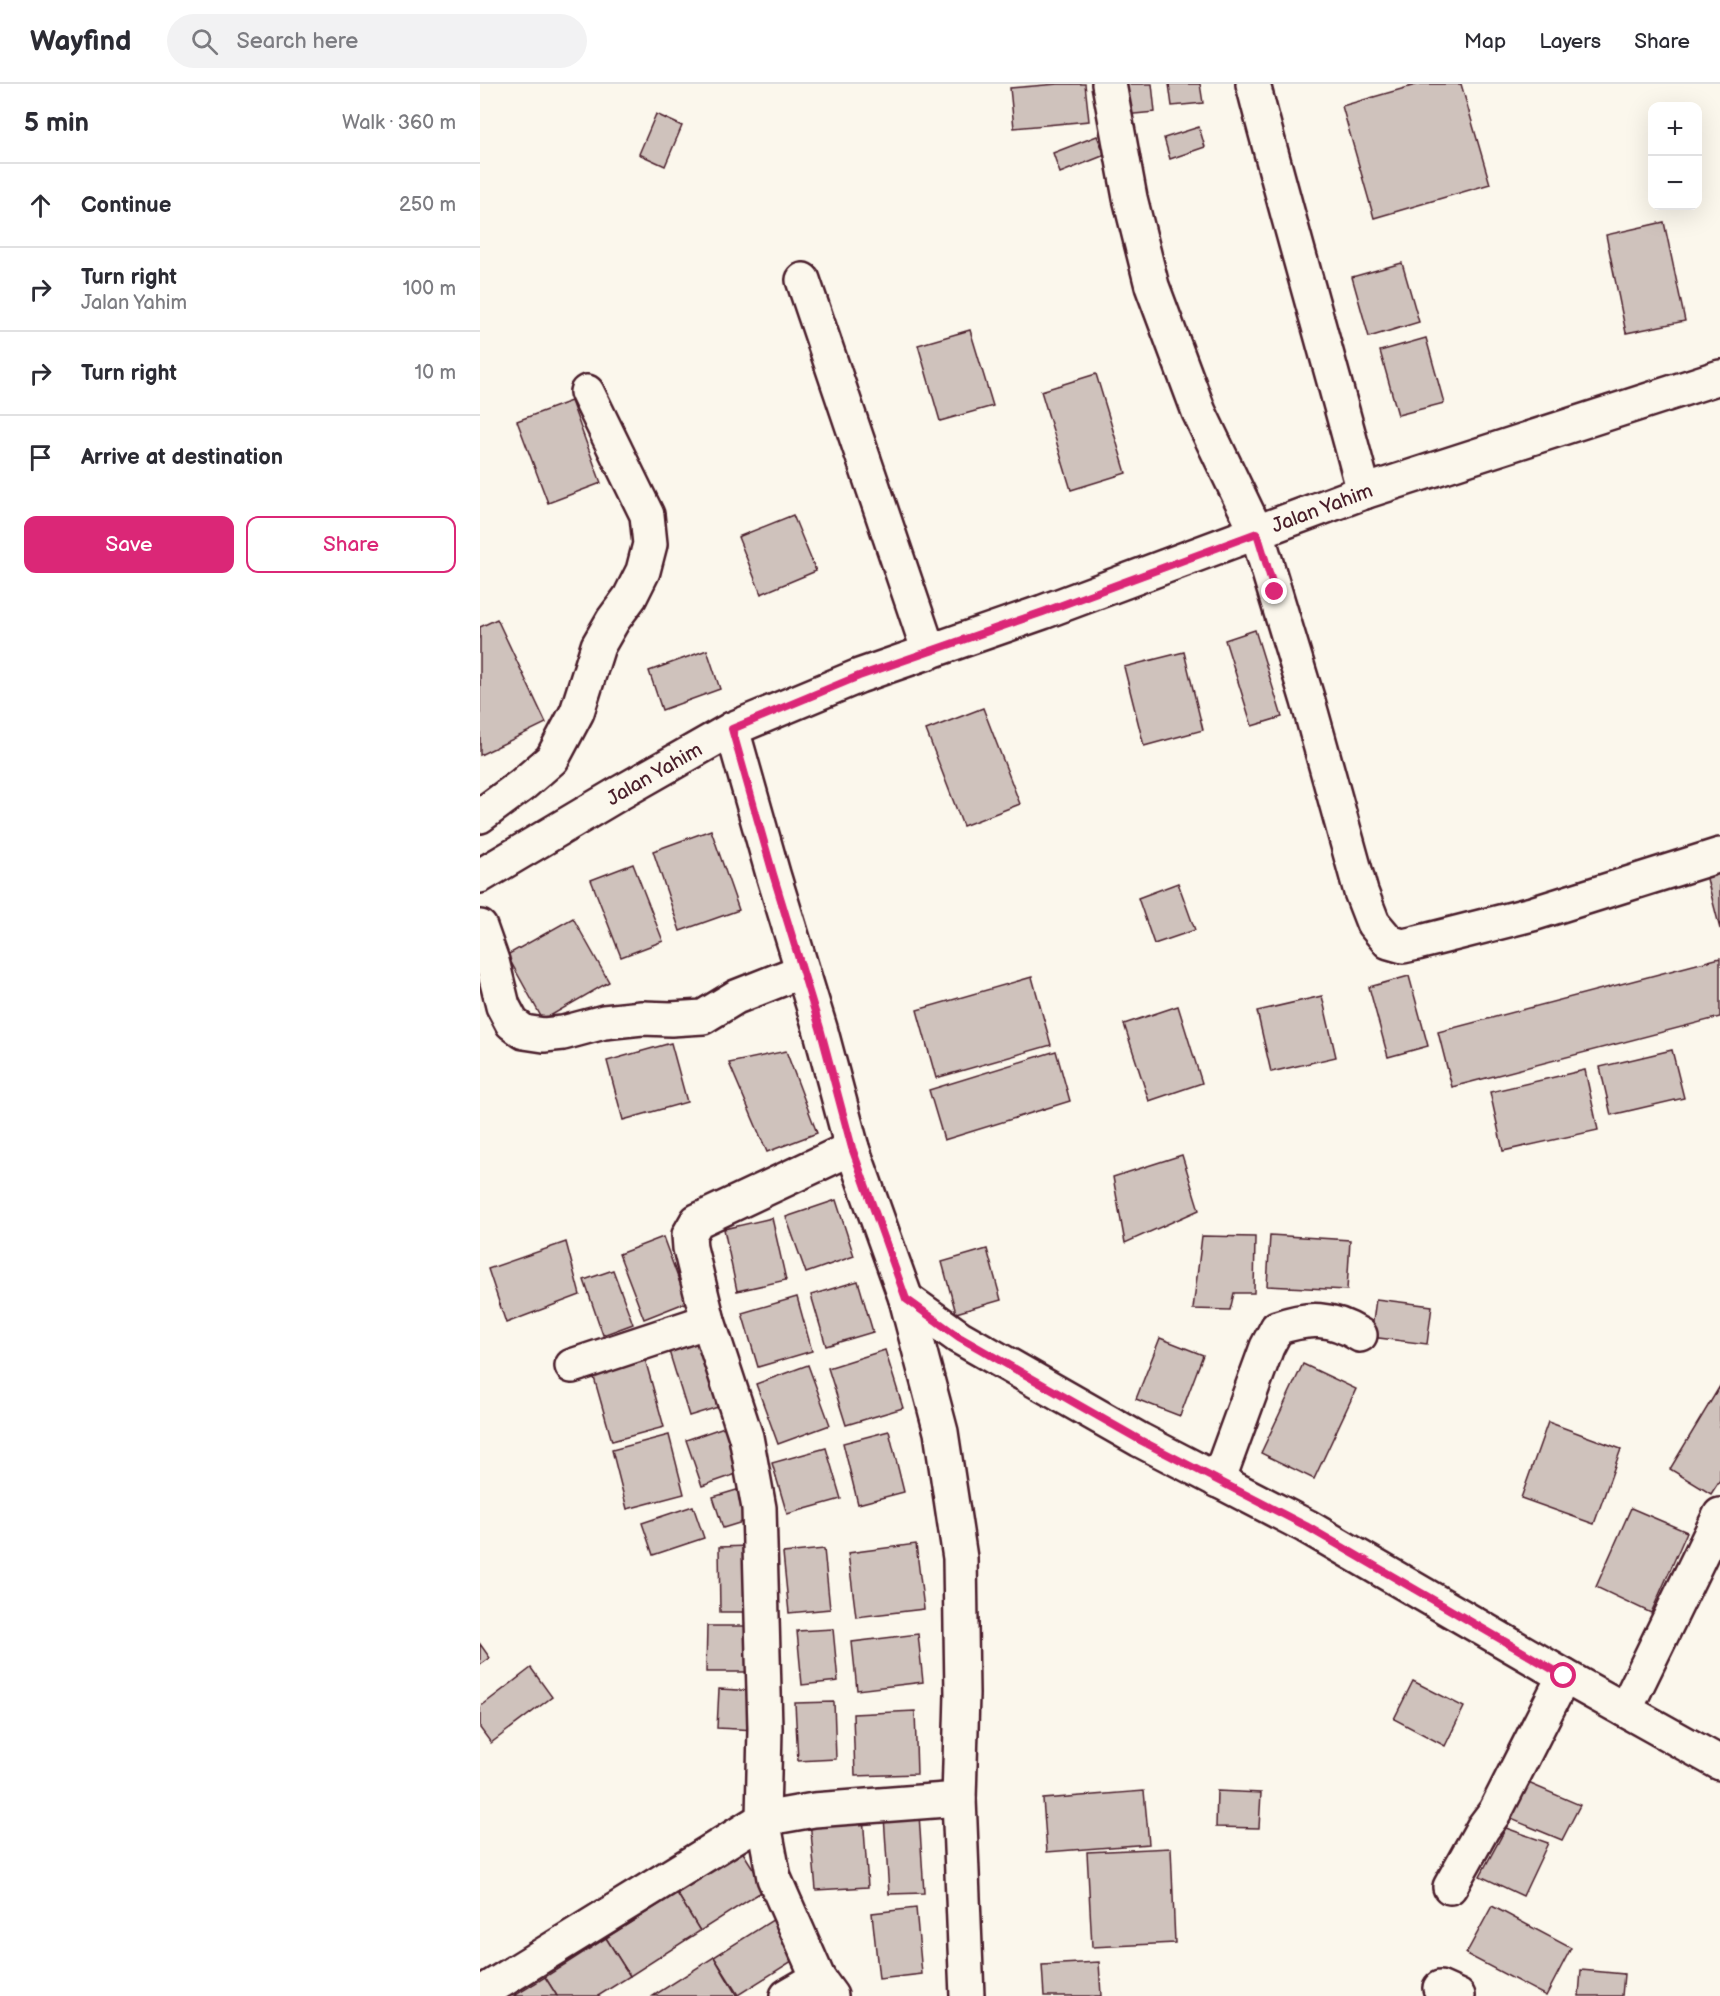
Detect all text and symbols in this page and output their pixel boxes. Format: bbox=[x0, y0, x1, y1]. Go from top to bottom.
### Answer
search box bbox=[167, 14, 587, 68]
text: Wayfind bbox=[30, 25, 131, 58]
icon: search bbox=[188, 25, 221, 58]
text: Search here bbox=[236, 28, 358, 55]
text: Map bbox=[1464, 29, 1506, 54]
text: Layers bbox=[1539, 29, 1601, 54]
text: Share bbox=[1634, 29, 1690, 54]
map controls bbox=[1648, 102, 1702, 210]
button: + bbox=[1648, 102, 1702, 156]
text: 5 min bbox=[24, 108, 89, 139]
text: Walk · 360 m bbox=[342, 111, 456, 135]
button: − bbox=[1648, 156, 1702, 210]
icon: ahead bbox=[24, 189, 57, 222]
text: Continue bbox=[81, 192, 171, 219]
text: 250 m bbox=[399, 193, 456, 217]
text: Turn right bbox=[81, 264, 177, 291]
icon: right bbox=[24, 273, 57, 306]
text: 100 m bbox=[403, 277, 456, 301]
text: Jalan Yahim bbox=[81, 291, 187, 315]
icon: right bbox=[24, 357, 57, 390]
text: Turn right bbox=[81, 360, 177, 387]
text: 10 m bbox=[415, 361, 456, 385]
icon: arrive bbox=[24, 441, 57, 474]
text: Arrive at destination bbox=[81, 444, 283, 471]
street label: Jalan Yahim bbox=[1268, 479, 1376, 538]
button: Save bbox=[24, 516, 234, 573]
button: Share bbox=[246, 516, 456, 573]
route end bbox=[1261, 578, 1287, 604]
street label: Jalan Yahim bbox=[602, 738, 707, 811]
route start bbox=[1550, 1662, 1576, 1688]

